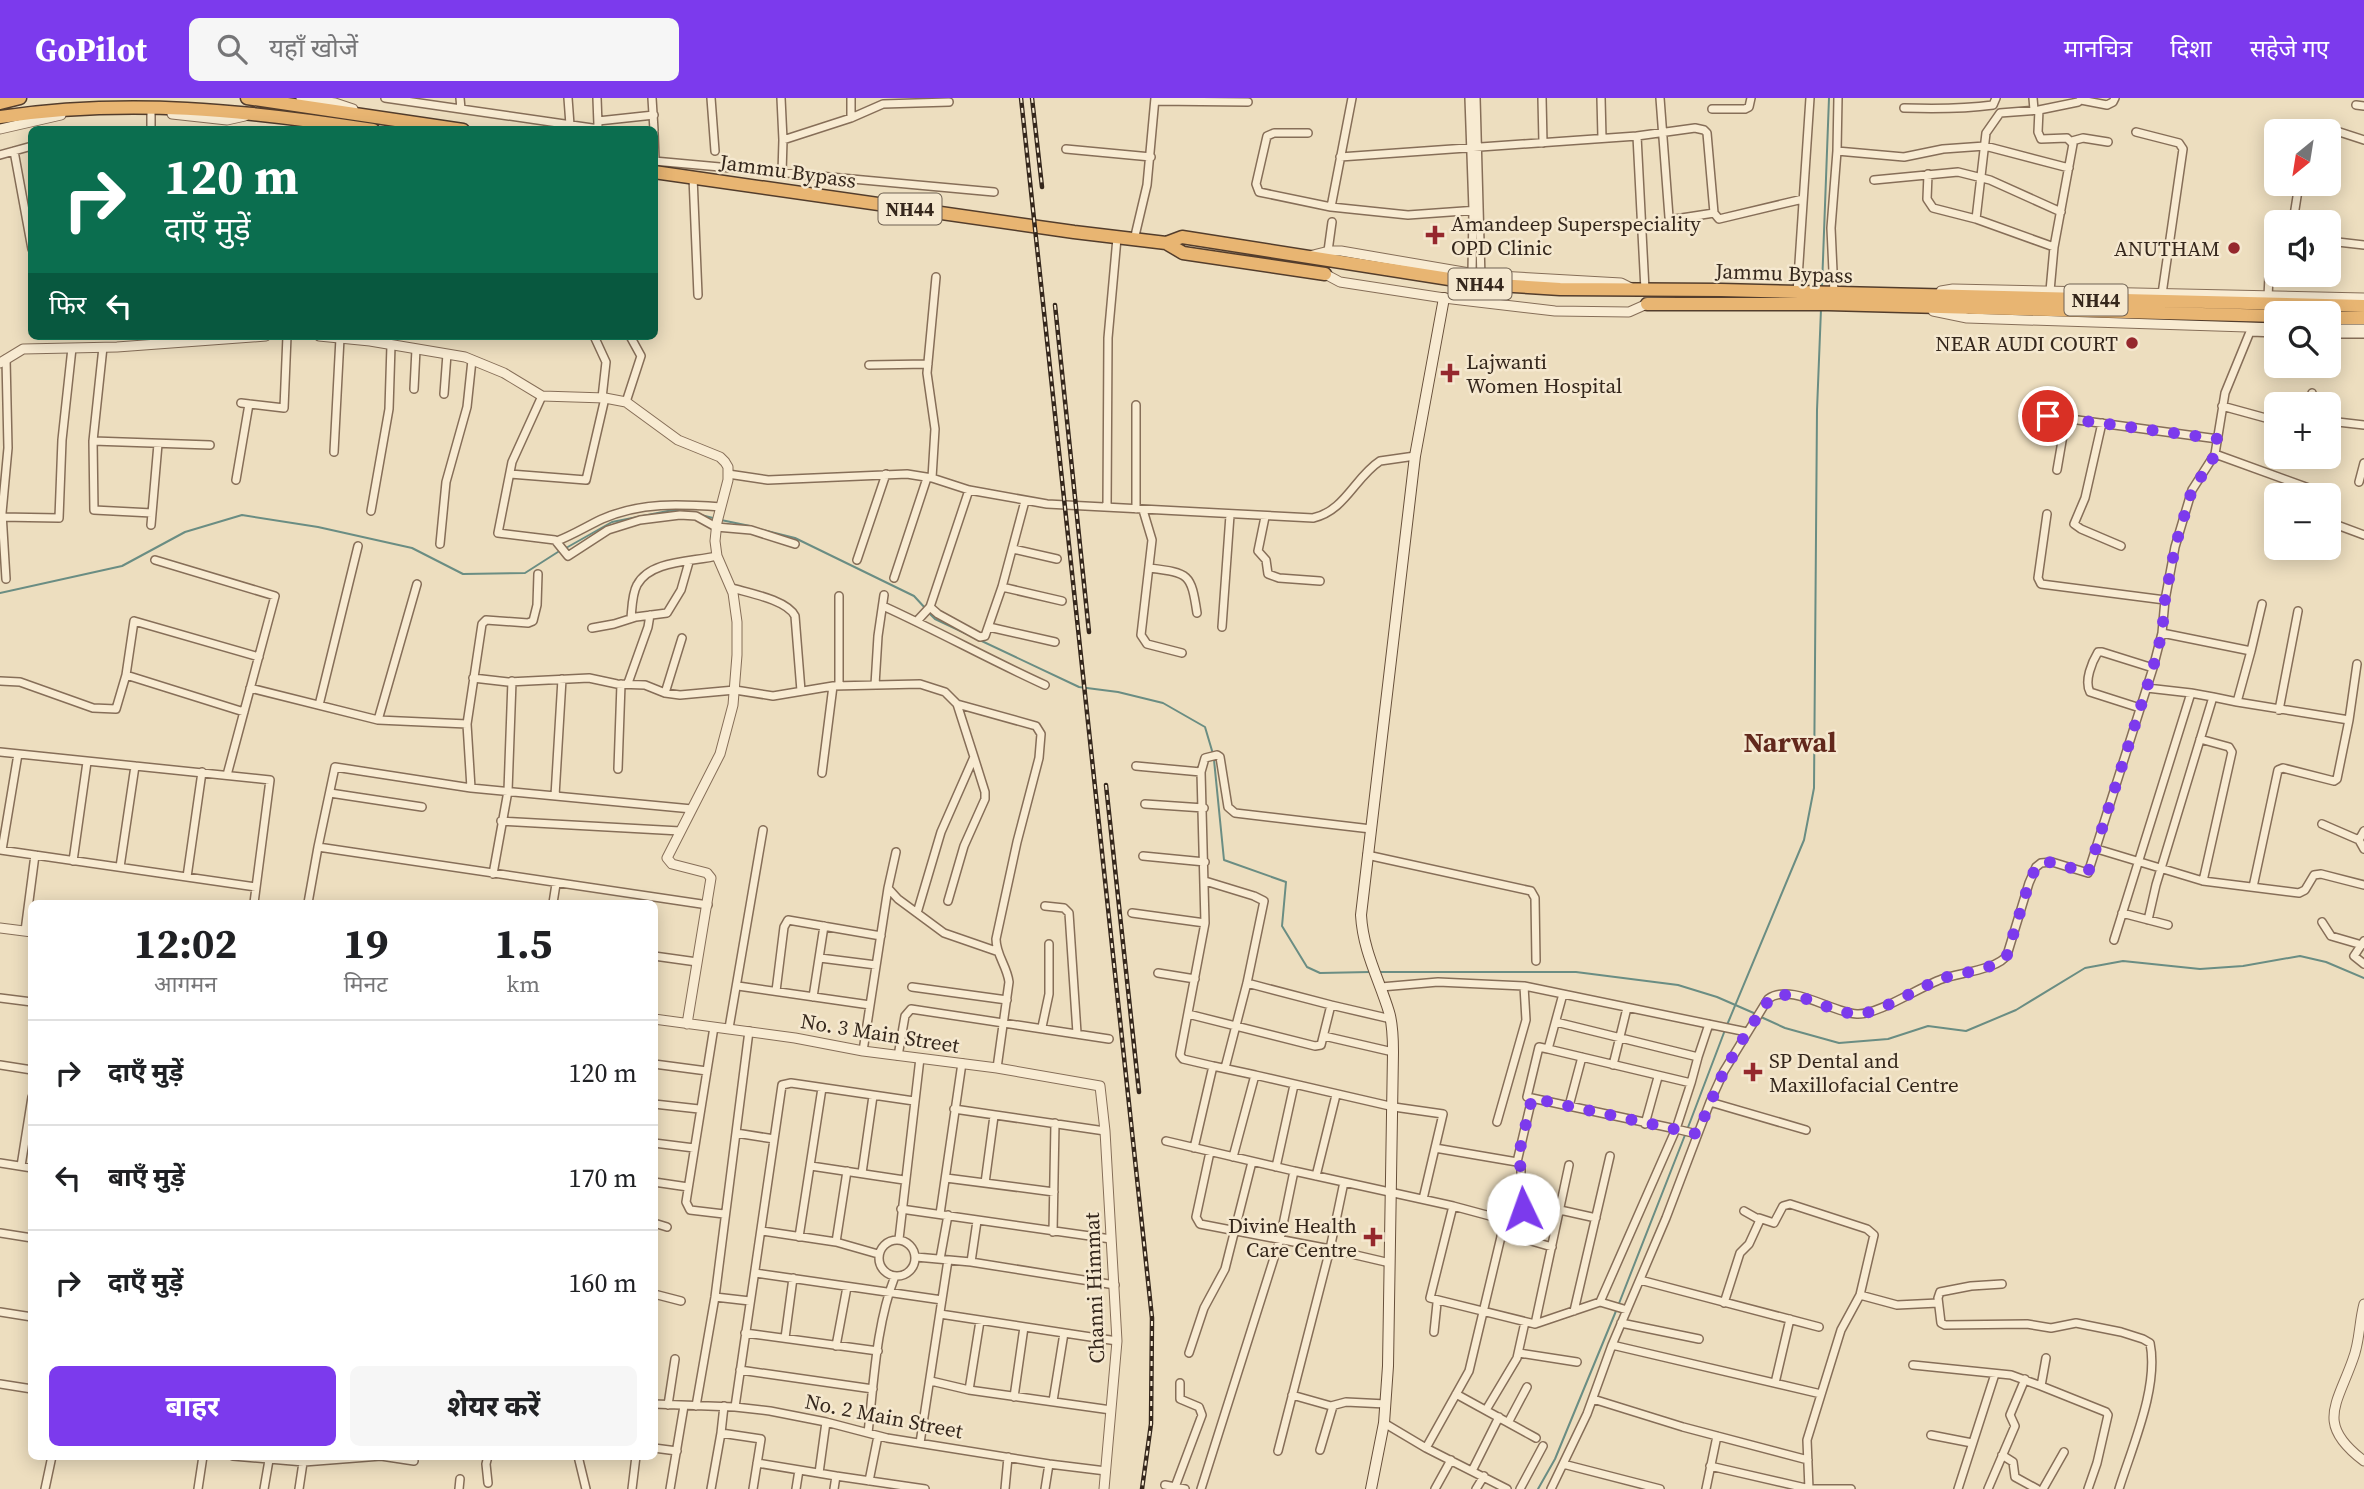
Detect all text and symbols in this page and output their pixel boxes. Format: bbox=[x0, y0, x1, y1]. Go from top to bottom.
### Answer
search box bbox=[189, 18, 679, 81]
text: GoPilot bbox=[35, 27, 147, 72]
icon: search bbox=[213, 30, 251, 68]
text: यहाँ खोजें bbox=[269, 30, 358, 66]
text: मानचित्र bbox=[2064, 32, 2132, 65]
text: दिशा bbox=[2170, 32, 2212, 65]
text: सहेजे गए bbox=[2250, 32, 2329, 65]
north arrow bbox=[2264, 119, 2342, 196]
map controls bbox=[2264, 119, 2341, 560]
text: 120 m bbox=[164, 143, 299, 210]
street label: Jammu Bypass bbox=[717, 147, 858, 195]
icon: right bbox=[49, 154, 140, 245]
road number: NH44 bbox=[878, 194, 942, 225]
text: दाएँ मुड़ें bbox=[164, 207, 251, 251]
place label: Amandeep Superspeciality OPD Clinic bbox=[1451, 209, 1701, 262]
button: sound bbox=[2264, 210, 2341, 287]
marker: Amandeep Superspeciality OPD Clinic bbox=[1425, 225, 1445, 245]
place label: ANUTHAM bbox=[2114, 234, 2220, 263]
marker: ANUTHAM bbox=[2226, 240, 2242, 256]
street label: Jammu Bypass bbox=[1714, 256, 1853, 290]
road number: NH44 bbox=[1448, 268, 1512, 300]
road number: NH44 bbox=[2064, 284, 2128, 316]
text: फिर bbox=[49, 287, 86, 323]
icon: left bbox=[100, 287, 138, 325]
button: search bbox=[2264, 301, 2341, 378]
place label: NEAR AUDI COURT bbox=[1935, 329, 2118, 358]
marker: NEAR AUDI COURT bbox=[2124, 335, 2140, 351]
place label: Lajwanti Women Hospital bbox=[1466, 347, 1622, 400]
marker: Lajwanti Women Hospital bbox=[1440, 363, 1460, 383]
pin bbox=[2018, 386, 2078, 446]
button: + bbox=[2264, 392, 2341, 469]
icon: arrive bbox=[2029, 397, 2067, 435]
button: − bbox=[2264, 483, 2341, 560]
district label: Narwal bbox=[1744, 723, 1836, 761]
text: 12:02 bbox=[134, 914, 237, 972]
text: 19 bbox=[343, 914, 389, 972]
text: 1.5 bbox=[494, 914, 552, 972]
text: आगमन bbox=[154, 968, 217, 1000]
text: मिनट bbox=[344, 968, 388, 1000]
text: km bbox=[507, 968, 540, 1000]
street label: No. 3 Main Street bbox=[799, 1006, 962, 1060]
place label: SP Dental and Maxillofacial Centre bbox=[1769, 1046, 1959, 1099]
icon: right bbox=[49, 1054, 87, 1092]
text: दाएँ मुड़ें bbox=[108, 1054, 183, 1090]
text: 120 m bbox=[569, 1055, 637, 1091]
marker: SP Dental and Maxillofacial Centre bbox=[1743, 1062, 1763, 1082]
icon: left bbox=[49, 1159, 87, 1197]
text: बाएँ मुड़ें bbox=[108, 1159, 185, 1195]
text: 170 m bbox=[569, 1160, 637, 1196]
position arrow bbox=[1486, 1172, 1560, 1246]
place label: Divine Health Care Centre bbox=[1228, 1211, 1357, 1264]
street label: Channi Himmat bbox=[1077, 1212, 1111, 1364]
marker: Divine Health Care Centre bbox=[1363, 1227, 1383, 1247]
icon: right bbox=[49, 1264, 87, 1302]
text: दाएँ मुड़ें bbox=[108, 1264, 183, 1300]
text: 160 m bbox=[569, 1265, 637, 1301]
button: बाहर bbox=[49, 1366, 336, 1446]
button: शेयर करें bbox=[350, 1366, 637, 1446]
street label: No. 2 Main Street bbox=[803, 1386, 966, 1446]

